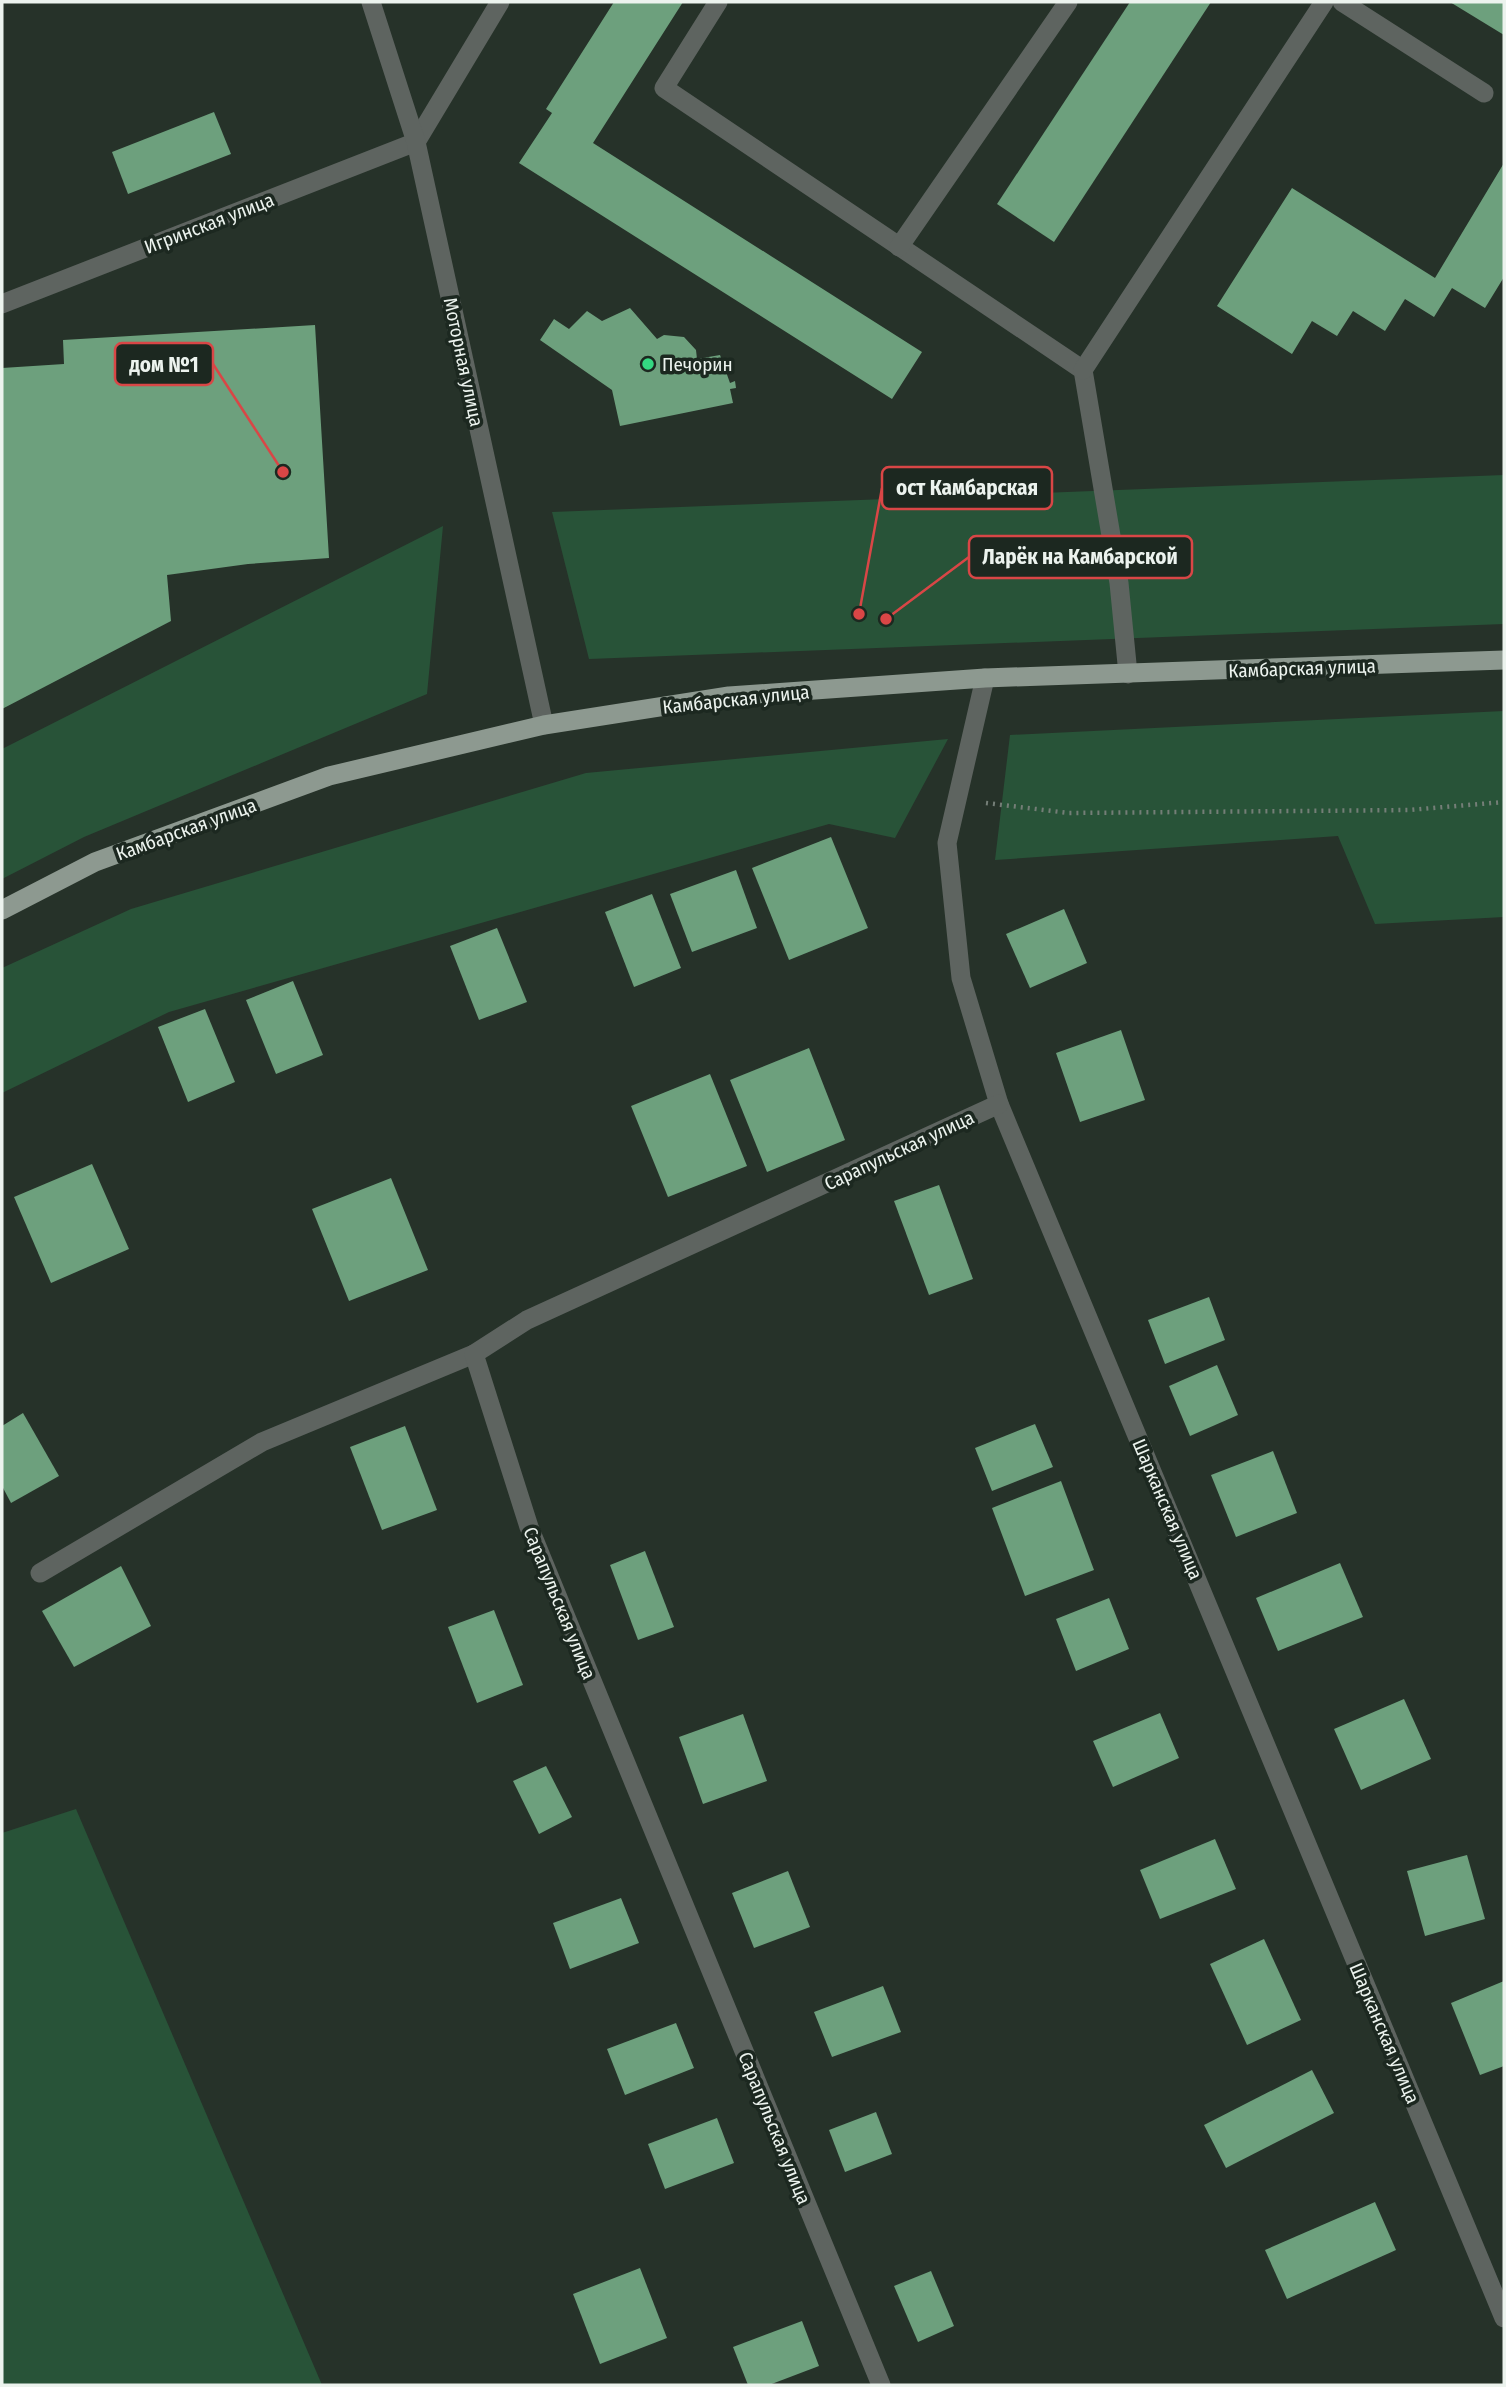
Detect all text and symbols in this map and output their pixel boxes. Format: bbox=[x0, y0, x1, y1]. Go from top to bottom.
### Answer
street label: Игринская улица bbox=[141, 188, 277, 259]
street label: Моторная улица bbox=[439, 295, 488, 429]
callout: дом №1 bbox=[115, 343, 213, 385]
text: дом №1 bbox=[128, 352, 199, 378]
place label: Печорин bbox=[662, 353, 733, 376]
marker: Печорин bbox=[640, 356, 656, 372]
callout: ост Камбарская bbox=[882, 467, 1052, 509]
text: ост Камбарская bbox=[896, 475, 1038, 501]
callout: Ларёк на Камбарской bbox=[969, 536, 1192, 578]
text: Ларёк на Камбарской bbox=[982, 544, 1178, 570]
street label: Камбарская улица bbox=[1228, 654, 1376, 683]
street label: Камбарская улица bbox=[661, 680, 811, 719]
street label: Камбарская улица bbox=[113, 793, 259, 866]
street label: Сарапульская улица bbox=[821, 1106, 978, 1195]
street label: Шарканская улица bbox=[1128, 1435, 1208, 1583]
street label: Сарапульская улица bbox=[518, 1524, 601, 1683]
street label: Шарканская улица bbox=[1345, 1959, 1425, 2107]
street label: Сарапульская улица bbox=[733, 2049, 816, 2208]

